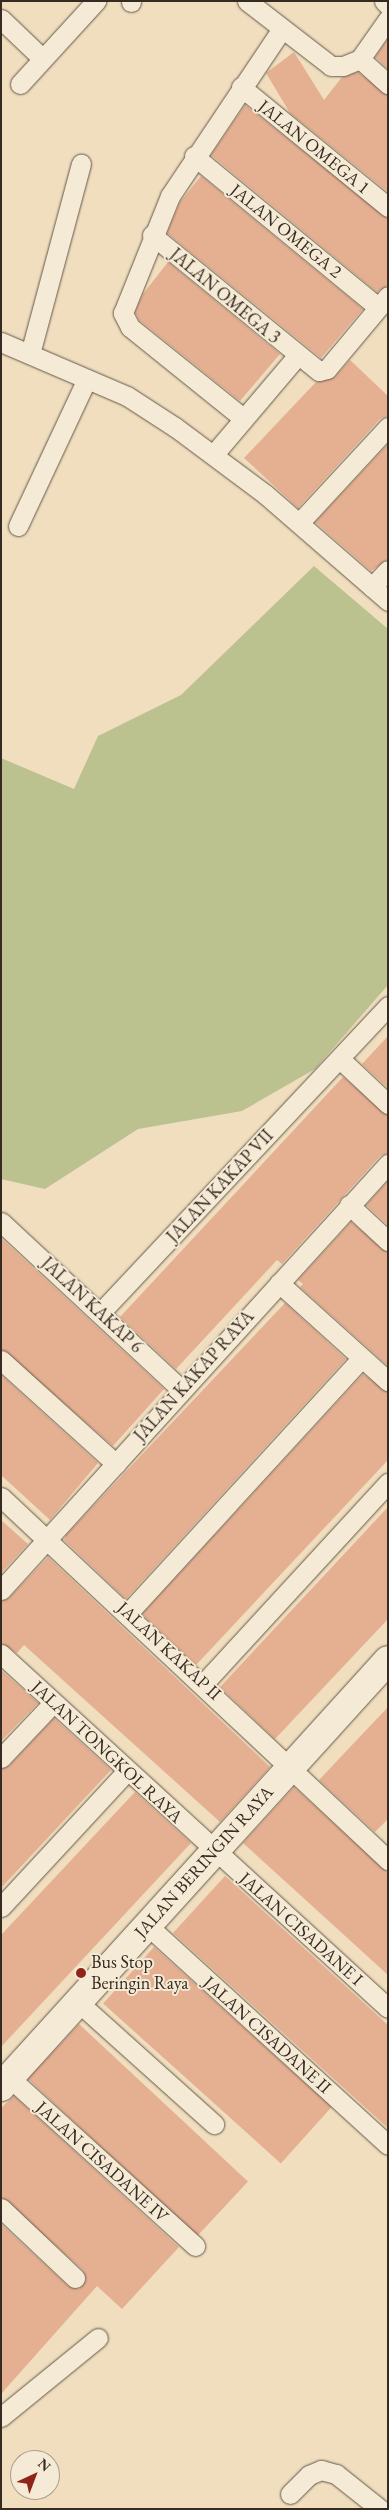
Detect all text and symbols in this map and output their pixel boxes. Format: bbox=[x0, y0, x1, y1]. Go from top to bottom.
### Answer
street label: JALAN OMEGA 1 bbox=[254, 95, 374, 199]
street label: JALAN OMEGA 2 bbox=[226, 179, 346, 283]
street label: JALAN OMEGA 3 bbox=[165, 244, 285, 348]
street label: JALAN KAKAP VII bbox=[162, 1125, 278, 1247]
street label: JALAN KAKAP 6 bbox=[37, 1252, 147, 1358]
street label: JALAN KAKAP RAYA bbox=[129, 1306, 259, 1446]
street label: JALAN KAKAP II bbox=[112, 1597, 226, 1705]
street label: JALAN TONGKOL RAYA bbox=[27, 1676, 187, 1828]
street label: JALAN BERINGIN RAYA bbox=[130, 1782, 278, 1942]
street label: JALAN CISADANE I bbox=[235, 1868, 367, 1990]
place label: Bus Stop Beringin Raya bbox=[91, 1952, 188, 1995]
marker: Bus Stop Beringin Raya bbox=[75, 1967, 87, 1979]
street label: JALAN CISADANE II bbox=[199, 1972, 335, 2098]
street label: JALAN CISADANE IV bbox=[31, 2097, 173, 2227]
north arrow bbox=[10, 2450, 60, 2500]
text: N bbox=[34, 2454, 55, 2475]

